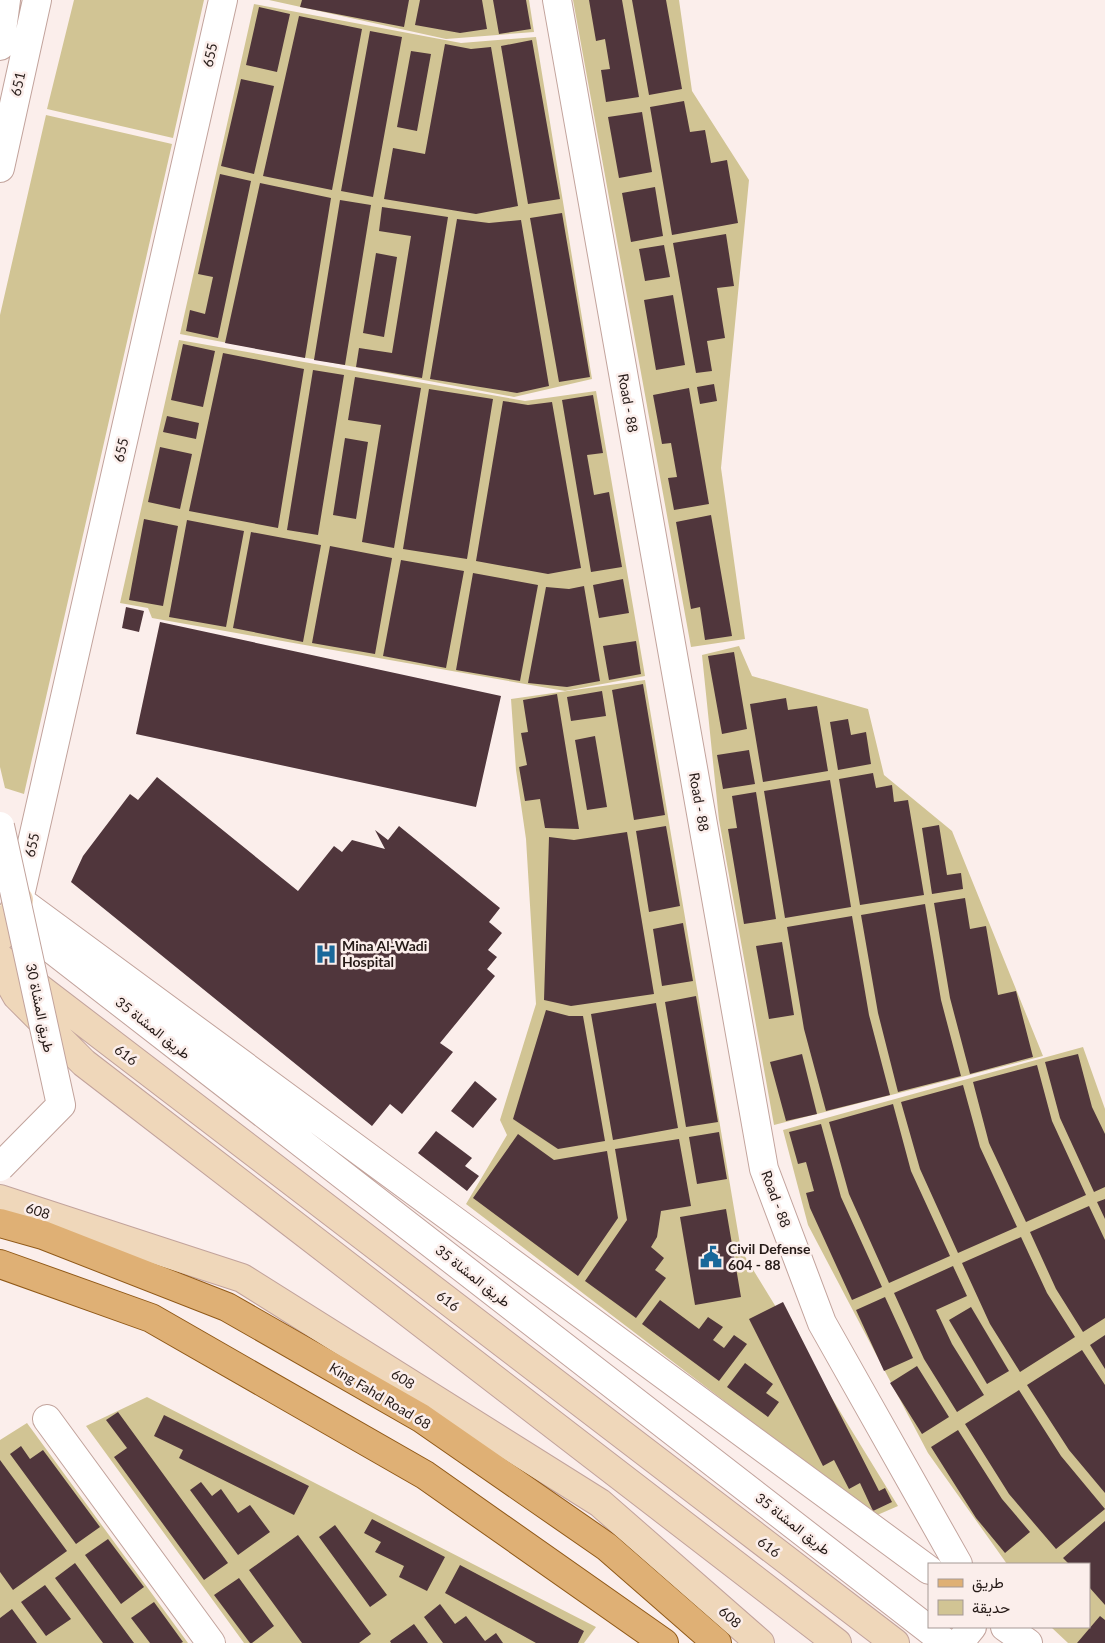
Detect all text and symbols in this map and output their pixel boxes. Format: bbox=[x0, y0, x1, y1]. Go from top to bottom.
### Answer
street label: 655 bbox=[198, 41, 221, 69]
street label: 651 bbox=[7, 70, 28, 98]
street label: Road - 88 bbox=[615, 372, 642, 434]
street label: 655 bbox=[109, 436, 132, 464]
street label: Road - 88 bbox=[686, 771, 713, 833]
street label: 655 bbox=[20, 831, 43, 859]
place label: Mina Al-Wadi Hospital bbox=[342, 937, 427, 970]
hospital icon: Mina Al-Wadi Hospital bbox=[313, 941, 339, 967]
street label: طريق المشاة 30 bbox=[22, 962, 58, 1054]
street label: طريق المشاة 35 bbox=[112, 993, 194, 1063]
street label: 616 bbox=[111, 1040, 141, 1069]
street label: Road - 88 bbox=[758, 1168, 795, 1230]
street label: 608 bbox=[24, 1199, 52, 1222]
place label: Civil Defense 604 - 88 bbox=[728, 1240, 811, 1273]
street label: طريق المشاة 35 bbox=[432, 1241, 514, 1311]
public building icon: Civil Defense 604 - 88 bbox=[698, 1244, 724, 1270]
street label: 616 bbox=[433, 1286, 463, 1315]
street label: King Fahd Road 68 bbox=[326, 1359, 434, 1433]
street label: 608 bbox=[388, 1365, 418, 1392]
street label: طريق المشاة 35 bbox=[752, 1489, 834, 1559]
street label: 616 bbox=[754, 1532, 784, 1561]
legend bbox=[928, 1563, 1090, 1628]
text: طريق bbox=[972, 1573, 1004, 1593]
text: حديقة bbox=[972, 1598, 1010, 1617]
street label: 608 bbox=[716, 1602, 745, 1631]

